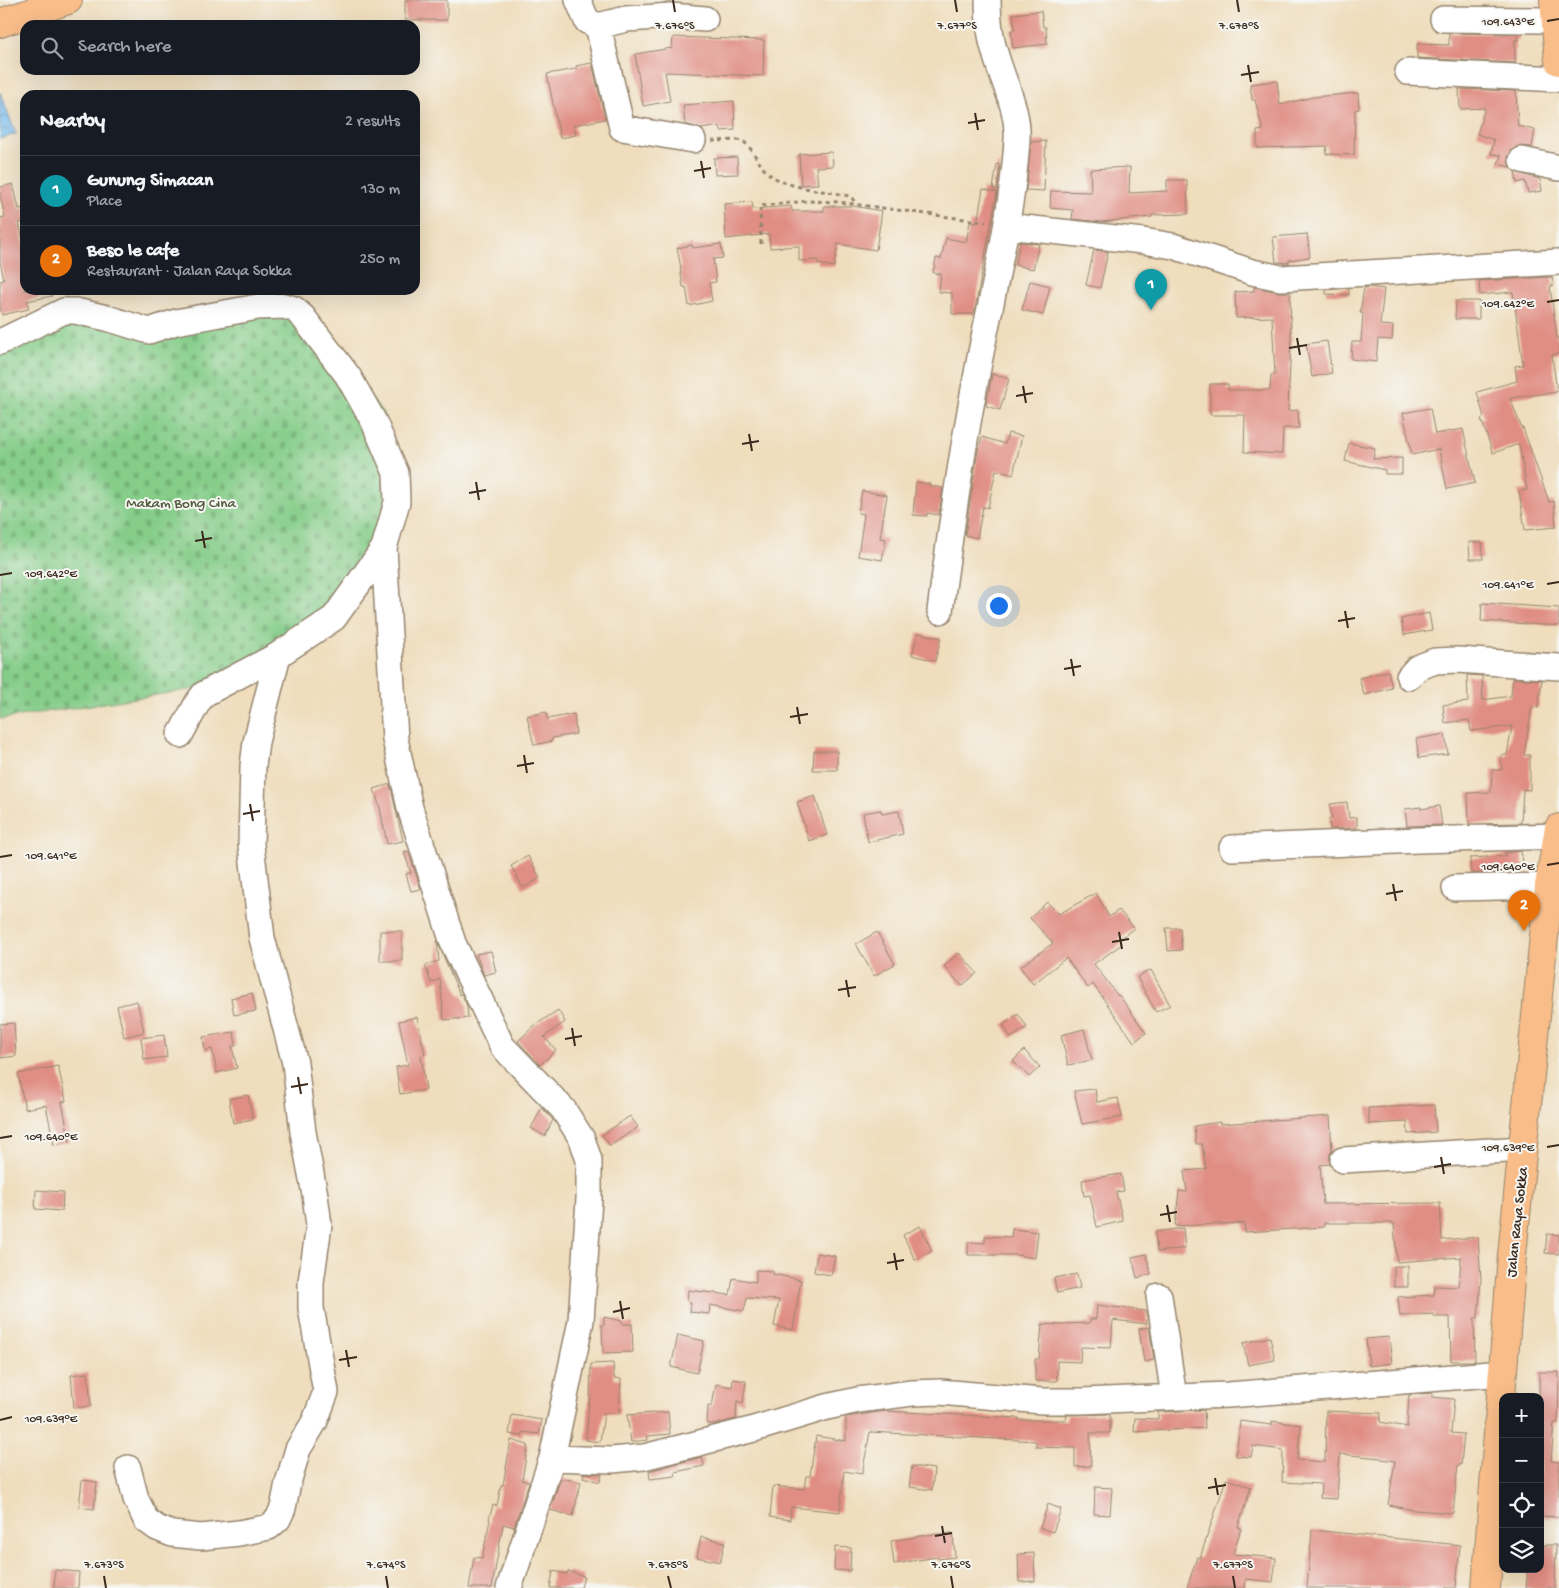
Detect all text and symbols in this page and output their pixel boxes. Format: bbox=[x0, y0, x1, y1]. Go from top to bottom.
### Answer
text: 109.643°E bbox=[1481, 16, 1535, 30]
search box bbox=[20, 20, 420, 75]
text: 7.676°S bbox=[654, 20, 695, 34]
text: 7.677°S bbox=[936, 20, 977, 34]
text: 7.678°S bbox=[1218, 20, 1259, 34]
icon: search bbox=[38, 34, 66, 62]
text: Search here bbox=[78, 36, 172, 59]
text: Nearby bbox=[40, 110, 105, 135]
text: 2 results bbox=[345, 113, 400, 132]
text: Gunung Simacan bbox=[87, 170, 213, 193]
text: 1 bbox=[53, 181, 59, 200]
text: 130 m bbox=[361, 181, 400, 200]
text: Place bbox=[87, 193, 122, 212]
text: Beso le cafe bbox=[87, 240, 179, 263]
text: 2 bbox=[52, 251, 60, 270]
text: 250 m bbox=[360, 251, 400, 270]
text: Restaurant · Jalan Raya Sokka bbox=[87, 263, 292, 282]
pin: 1 bbox=[1135, 269, 1167, 310]
text: 109.642°E bbox=[1481, 298, 1535, 312]
park label: Makam Bong Cina bbox=[126, 495, 236, 513]
text: 109.642°E bbox=[24, 568, 78, 582]
text: 109.641°E bbox=[1482, 579, 1534, 593]
your location bbox=[986, 593, 1012, 619]
text: 109.641°E bbox=[25, 850, 77, 864]
text: 109.640°E bbox=[1481, 861, 1535, 875]
pin: 2 bbox=[1508, 890, 1540, 931]
text: 109.640°E bbox=[24, 1131, 78, 1145]
text: 109.639°E bbox=[1481, 1142, 1535, 1156]
street label: Jalan Raya Sokka bbox=[1503, 1166, 1533, 1278]
map controls bbox=[1499, 1393, 1544, 1573]
button: + bbox=[1499, 1393, 1544, 1438]
text: 109.639°E bbox=[24, 1413, 78, 1427]
button: − bbox=[1499, 1438, 1544, 1483]
button: locate bbox=[1499, 1483, 1544, 1528]
button: layers bbox=[1499, 1528, 1544, 1573]
text: 7.673°S bbox=[83, 1559, 124, 1573]
text: 7.674°S bbox=[366, 1559, 406, 1573]
text: 7.675°S bbox=[647, 1559, 688, 1573]
text: 7.676°S bbox=[930, 1559, 971, 1573]
text: 7.677°S bbox=[1212, 1559, 1253, 1573]

